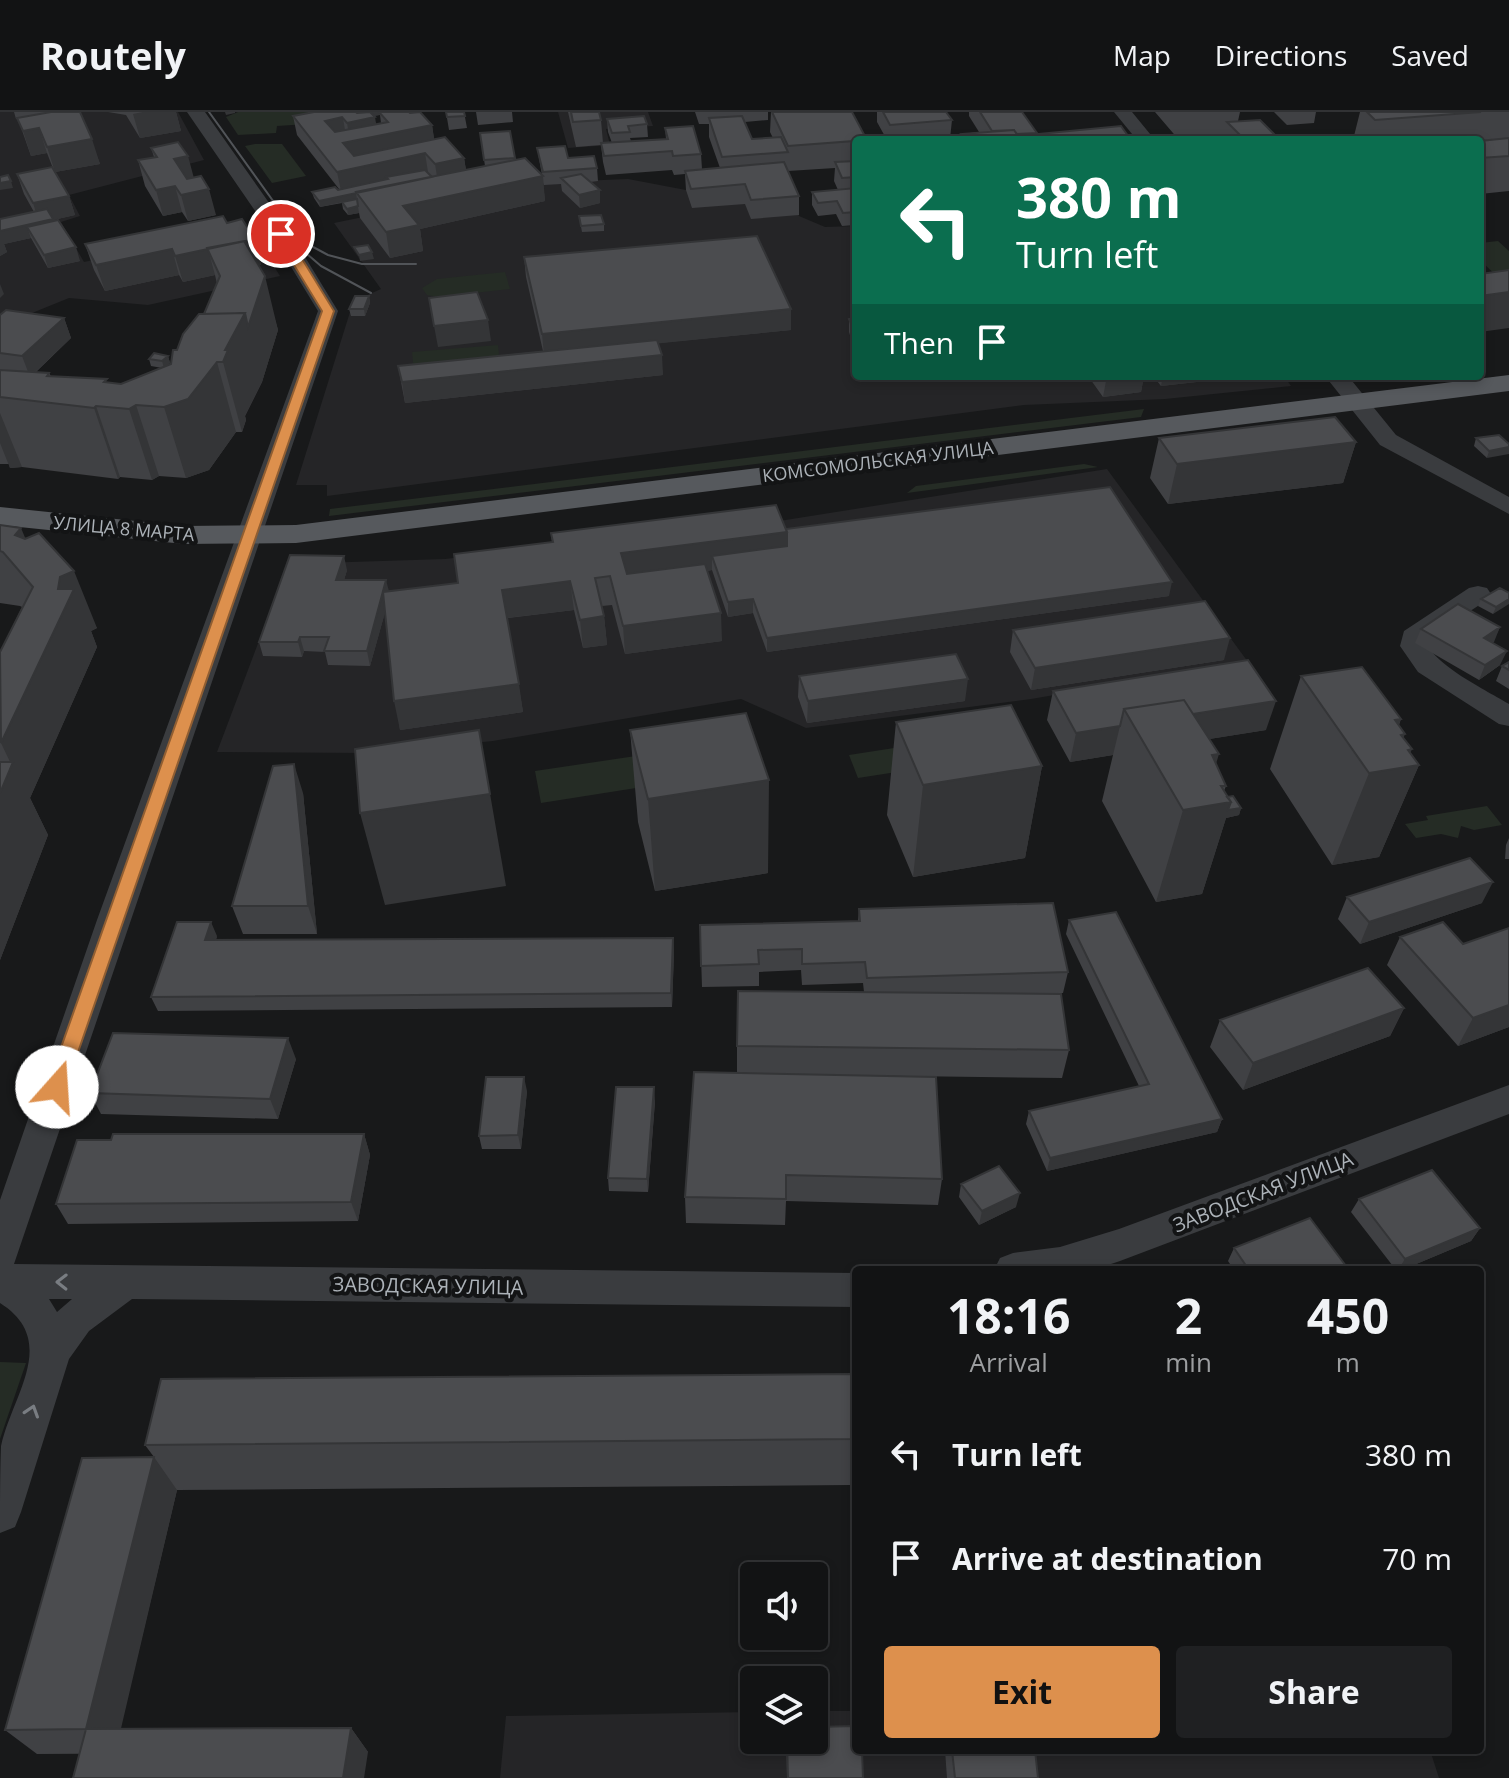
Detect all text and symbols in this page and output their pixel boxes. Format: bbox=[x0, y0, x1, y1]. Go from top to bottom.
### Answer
text: Routely bbox=[40, 29, 186, 81]
text: Map bbox=[1113, 36, 1171, 74]
text: Directions bbox=[1215, 36, 1347, 74]
text: Saved bbox=[1391, 36, 1469, 74]
text: 380 m bbox=[1016, 158, 1182, 234]
icon: left bbox=[884, 168, 988, 272]
pin bbox=[247, 200, 315, 268]
icon: arrive bbox=[259, 212, 303, 256]
text: Turn left bbox=[1016, 230, 1158, 279]
icon: arrive bbox=[970, 320, 1014, 364]
text: Then bbox=[884, 322, 954, 363]
street label: КОМСОМОЛЬСКАЯ УЛИЦА bbox=[761, 435, 995, 487]
street label: УЛИЦА 8 МАРТА bbox=[53, 510, 196, 546]
position arrow bbox=[15, 1045, 99, 1129]
street label: ЗАВОДСКАЯ УЛИЦА bbox=[1169, 1145, 1357, 1238]
street label: ЗАВОДСКАЯ УЛИЦА bbox=[332, 1270, 524, 1301]
one-way arrow bbox=[55, 1274, 68, 1291]
text: 18:16 bbox=[947, 1283, 1070, 1348]
text: 2 bbox=[1175, 1283, 1202, 1348]
text: 450 bbox=[1307, 1283, 1389, 1348]
text: Arrival bbox=[969, 1344, 1048, 1380]
text: min bbox=[1165, 1344, 1212, 1380]
text: m bbox=[1336, 1344, 1360, 1380]
one-way arrow bbox=[23, 1404, 39, 1418]
icon: left bbox=[884, 1432, 928, 1476]
text: Turn left bbox=[952, 1434, 1082, 1475]
text: 380 m bbox=[1365, 1434, 1452, 1475]
icon: arrive bbox=[884, 1536, 928, 1580]
text: Arrive at destination bbox=[952, 1538, 1263, 1579]
text: 70 m bbox=[1382, 1538, 1452, 1579]
map controls bbox=[740, 1562, 828, 1754]
button: sound bbox=[740, 1562, 828, 1650]
button: Exit bbox=[884, 1646, 1160, 1738]
button: Share bbox=[1176, 1646, 1452, 1738]
button: layers bbox=[740, 1666, 828, 1754]

